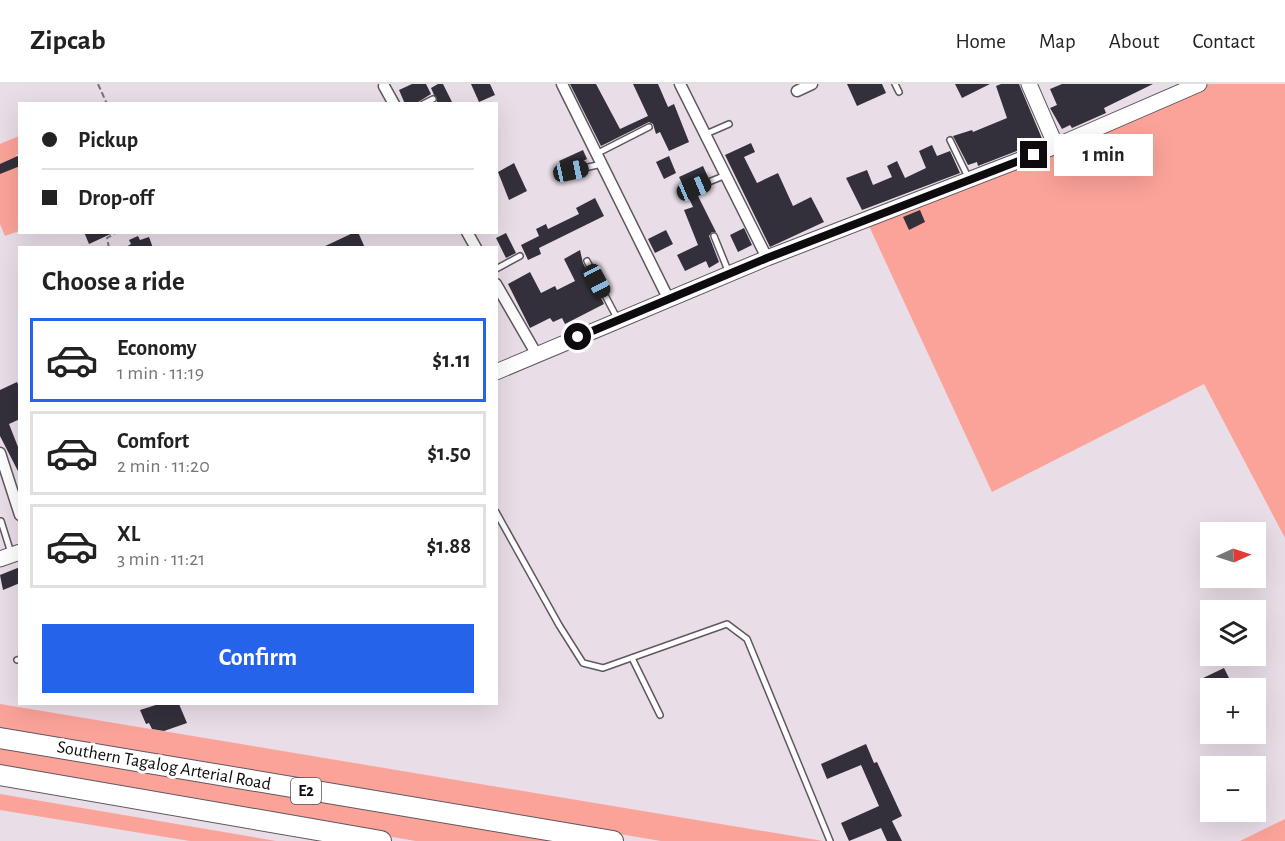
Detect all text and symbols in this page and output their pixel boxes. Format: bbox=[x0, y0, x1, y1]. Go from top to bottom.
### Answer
text: Zipcab bbox=[30, 27, 106, 55]
text: Home bbox=[955, 31, 1006, 52]
text: Map bbox=[1039, 31, 1076, 52]
text: About bbox=[1109, 31, 1159, 52]
text: Contact bbox=[1192, 31, 1255, 52]
text: Pickup bbox=[78, 129, 138, 151]
callout: 1 min bbox=[1055, 134, 1154, 176]
route end bbox=[1020, 141, 1047, 168]
text: 1 min bbox=[1082, 145, 1125, 165]
car bbox=[552, 158, 590, 184]
car bbox=[674, 173, 714, 203]
text: Drop-off bbox=[78, 187, 154, 209]
car bbox=[581, 261, 613, 301]
text: Choose a ride bbox=[42, 268, 185, 295]
route start bbox=[564, 323, 591, 350]
icon: car bbox=[45, 333, 99, 387]
text: Economy bbox=[117, 337, 197, 359]
text: $1.11 bbox=[432, 349, 471, 371]
text: 1 min · 11:19 bbox=[117, 363, 204, 383]
icon: car bbox=[45, 426, 99, 480]
text: Comfort bbox=[117, 430, 189, 452]
text: $1.50 bbox=[427, 442, 471, 464]
text: 2 min · 11:20 bbox=[117, 456, 210, 476]
icon: car bbox=[45, 519, 99, 573]
north arrow bbox=[1200, 522, 1266, 588]
map controls bbox=[1200, 522, 1266, 822]
text: XL bbox=[117, 523, 140, 545]
text: $1.88 bbox=[426, 535, 471, 557]
text: 3 min · 11:21 bbox=[117, 549, 205, 569]
button: layers bbox=[1200, 600, 1266, 666]
button: Confirm bbox=[42, 624, 474, 693]
button: + bbox=[1200, 678, 1266, 744]
street label: Southern Tagalog Arterial Road bbox=[56, 738, 272, 794]
button: − bbox=[1200, 756, 1266, 822]
road number: E2 bbox=[291, 778, 321, 804]

